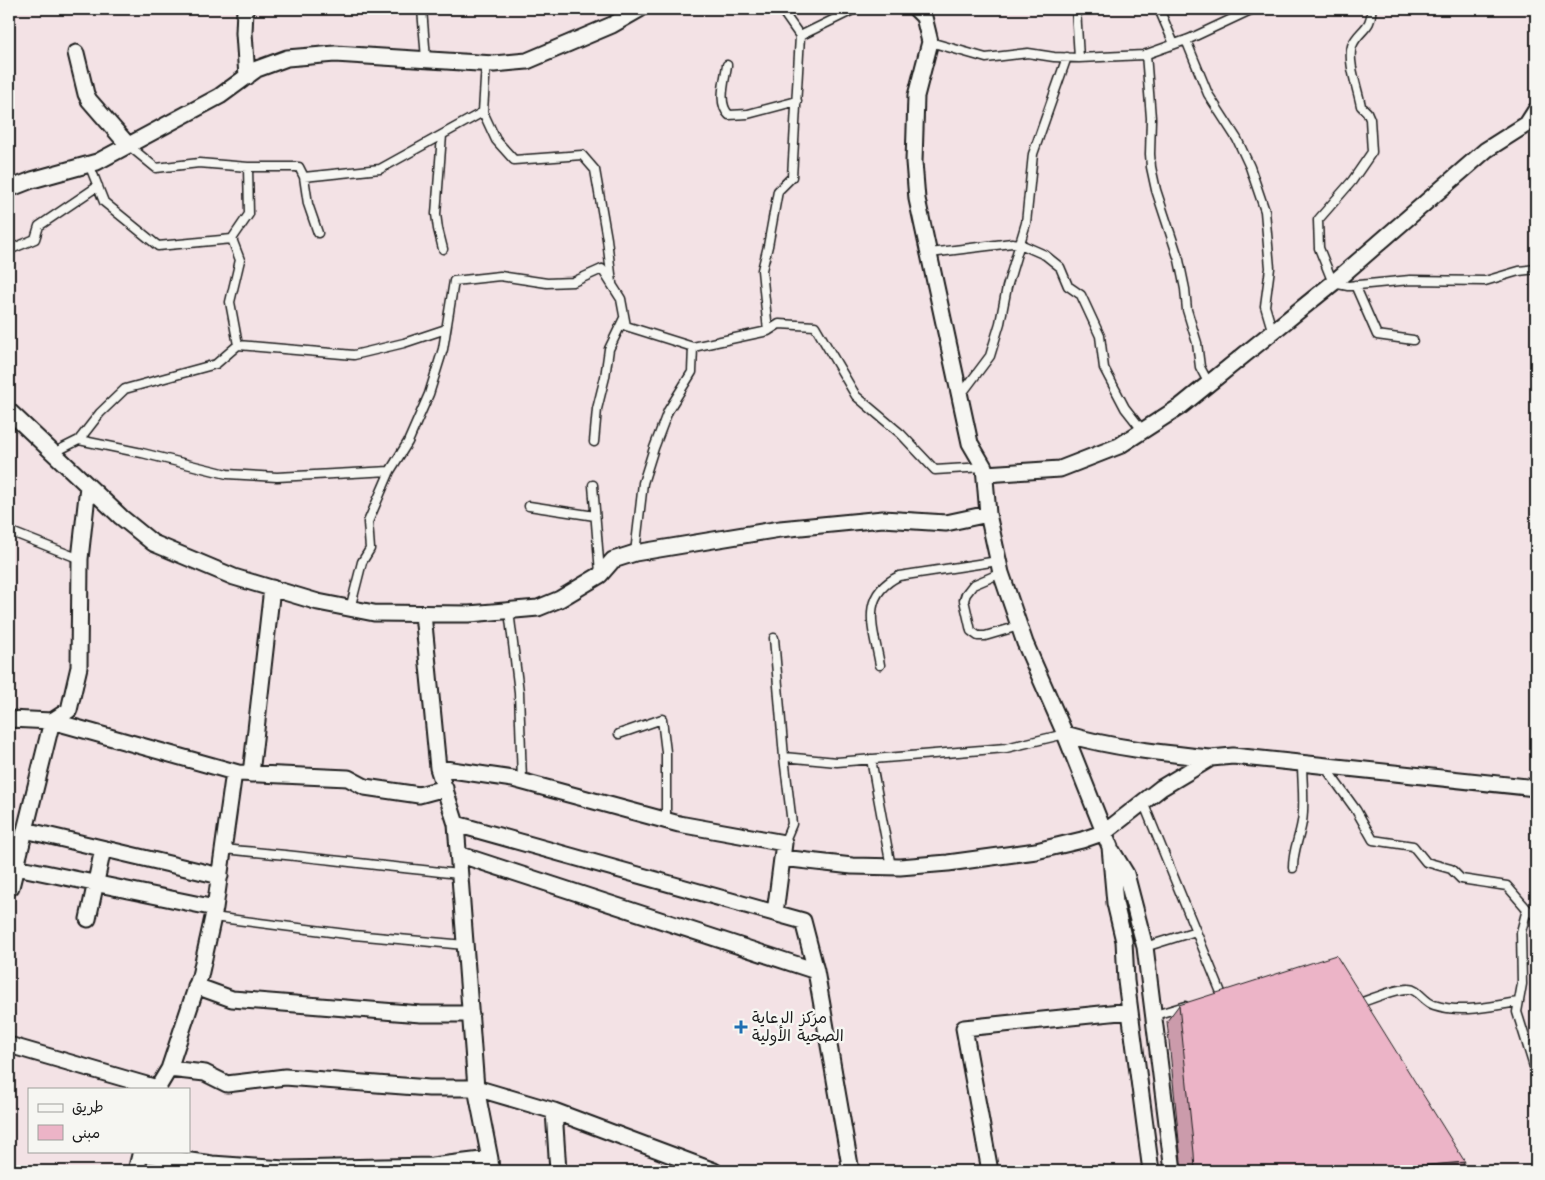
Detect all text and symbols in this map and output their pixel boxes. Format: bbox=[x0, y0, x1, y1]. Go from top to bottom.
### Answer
place label: مركز الرعاية الصحية الأولية bbox=[752, 1007, 844, 1047]
marker: مركز الرعاية الصحية الأولية bbox=[734, 1020, 748, 1034]
legend bbox=[28, 1088, 190, 1152]
text: طريق bbox=[72, 1097, 104, 1118]
text: مبنى bbox=[72, 1123, 100, 1144]

